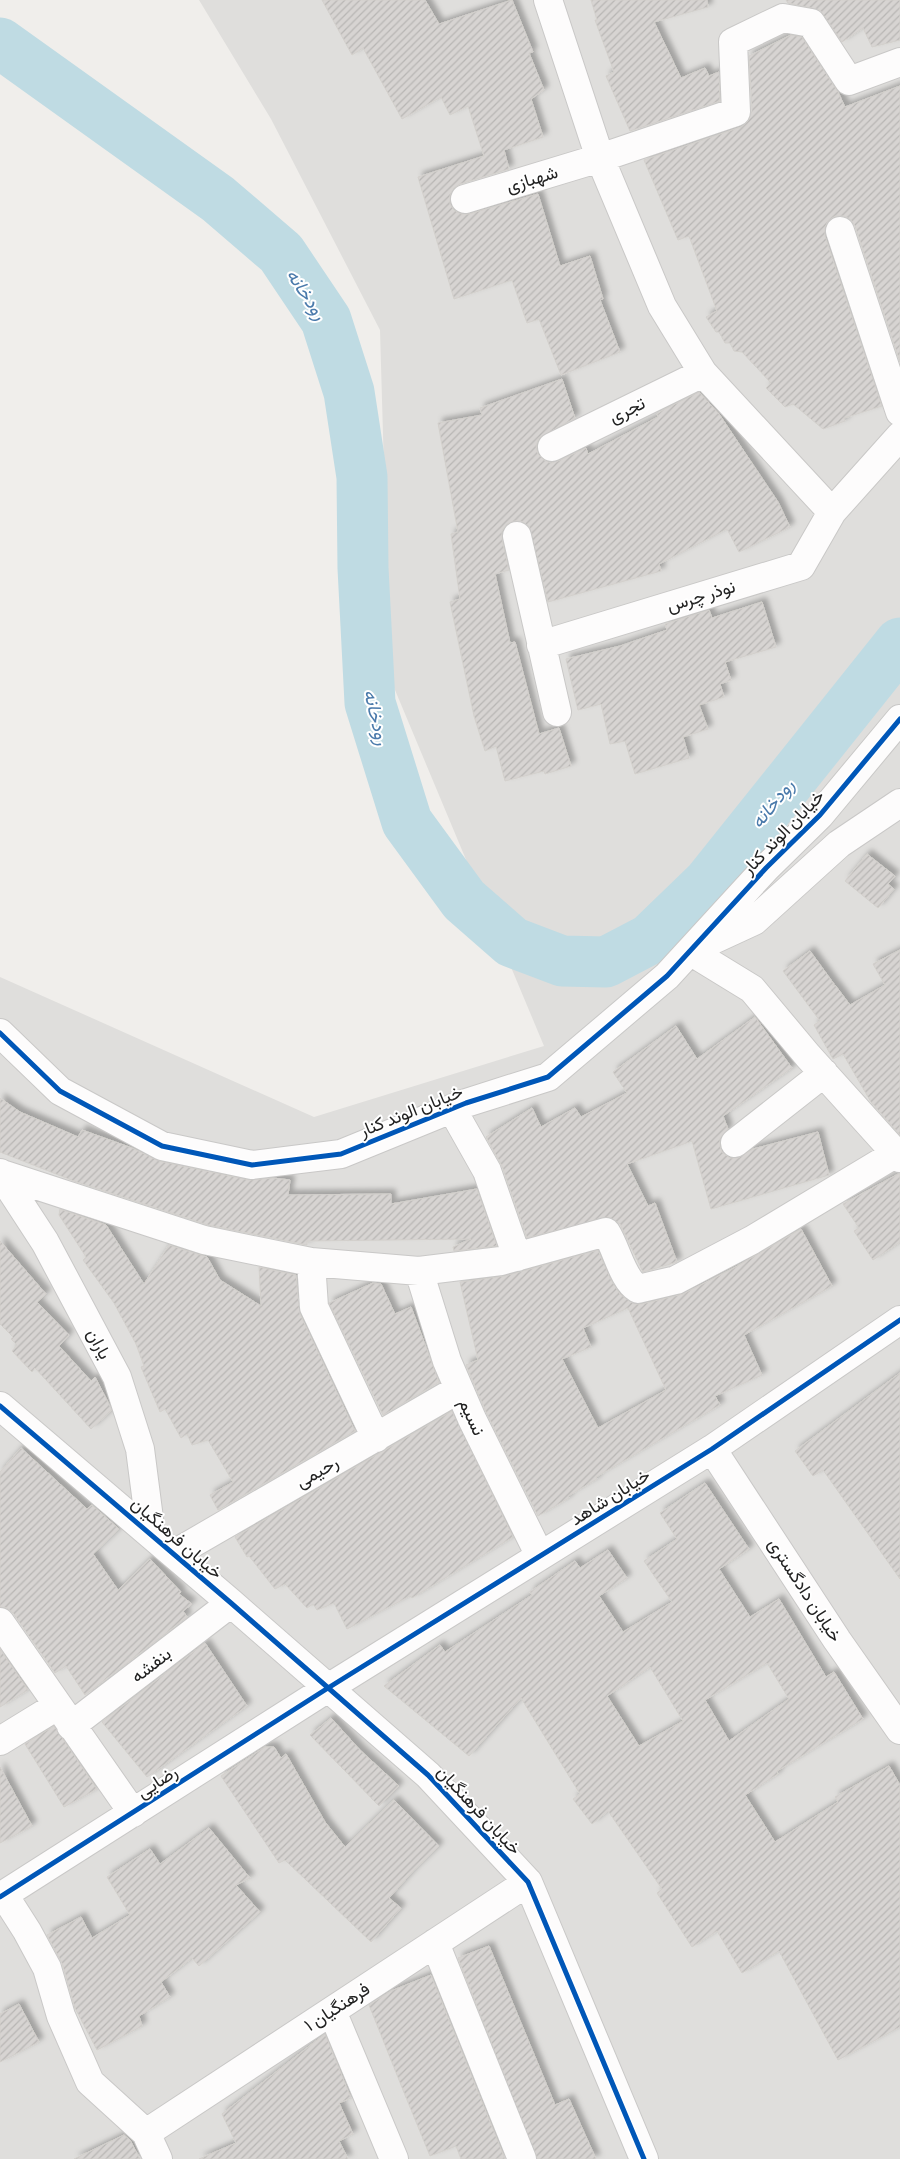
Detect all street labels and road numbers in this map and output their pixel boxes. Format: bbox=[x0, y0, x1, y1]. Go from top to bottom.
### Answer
street label: شهبازی bbox=[503, 160, 561, 197]
street label: تجری bbox=[605, 391, 649, 428]
street label: نوذر چرس bbox=[664, 574, 738, 618]
street label: خیابان الوند کنار bbox=[736, 784, 829, 880]
street label: خیابان الوند کنار bbox=[355, 1079, 466, 1142]
street label: یاران bbox=[82, 1324, 117, 1363]
street label: نسیم bbox=[453, 1395, 491, 1439]
street label: رحیمی bbox=[291, 1450, 342, 1493]
street label: خیابان شاهد bbox=[565, 1463, 654, 1529]
street label: خیابان فرهنگیان bbox=[127, 1492, 228, 1584]
street label: خیابان دادگستری bbox=[763, 1533, 848, 1646]
street label: بنفشه bbox=[126, 1642, 175, 1687]
street label: رضایی bbox=[132, 1760, 182, 1803]
street label: خیابان فرهنگیان bbox=[432, 1760, 527, 1859]
street label: فرهنگیان ۱ bbox=[300, 1977, 374, 2036]

